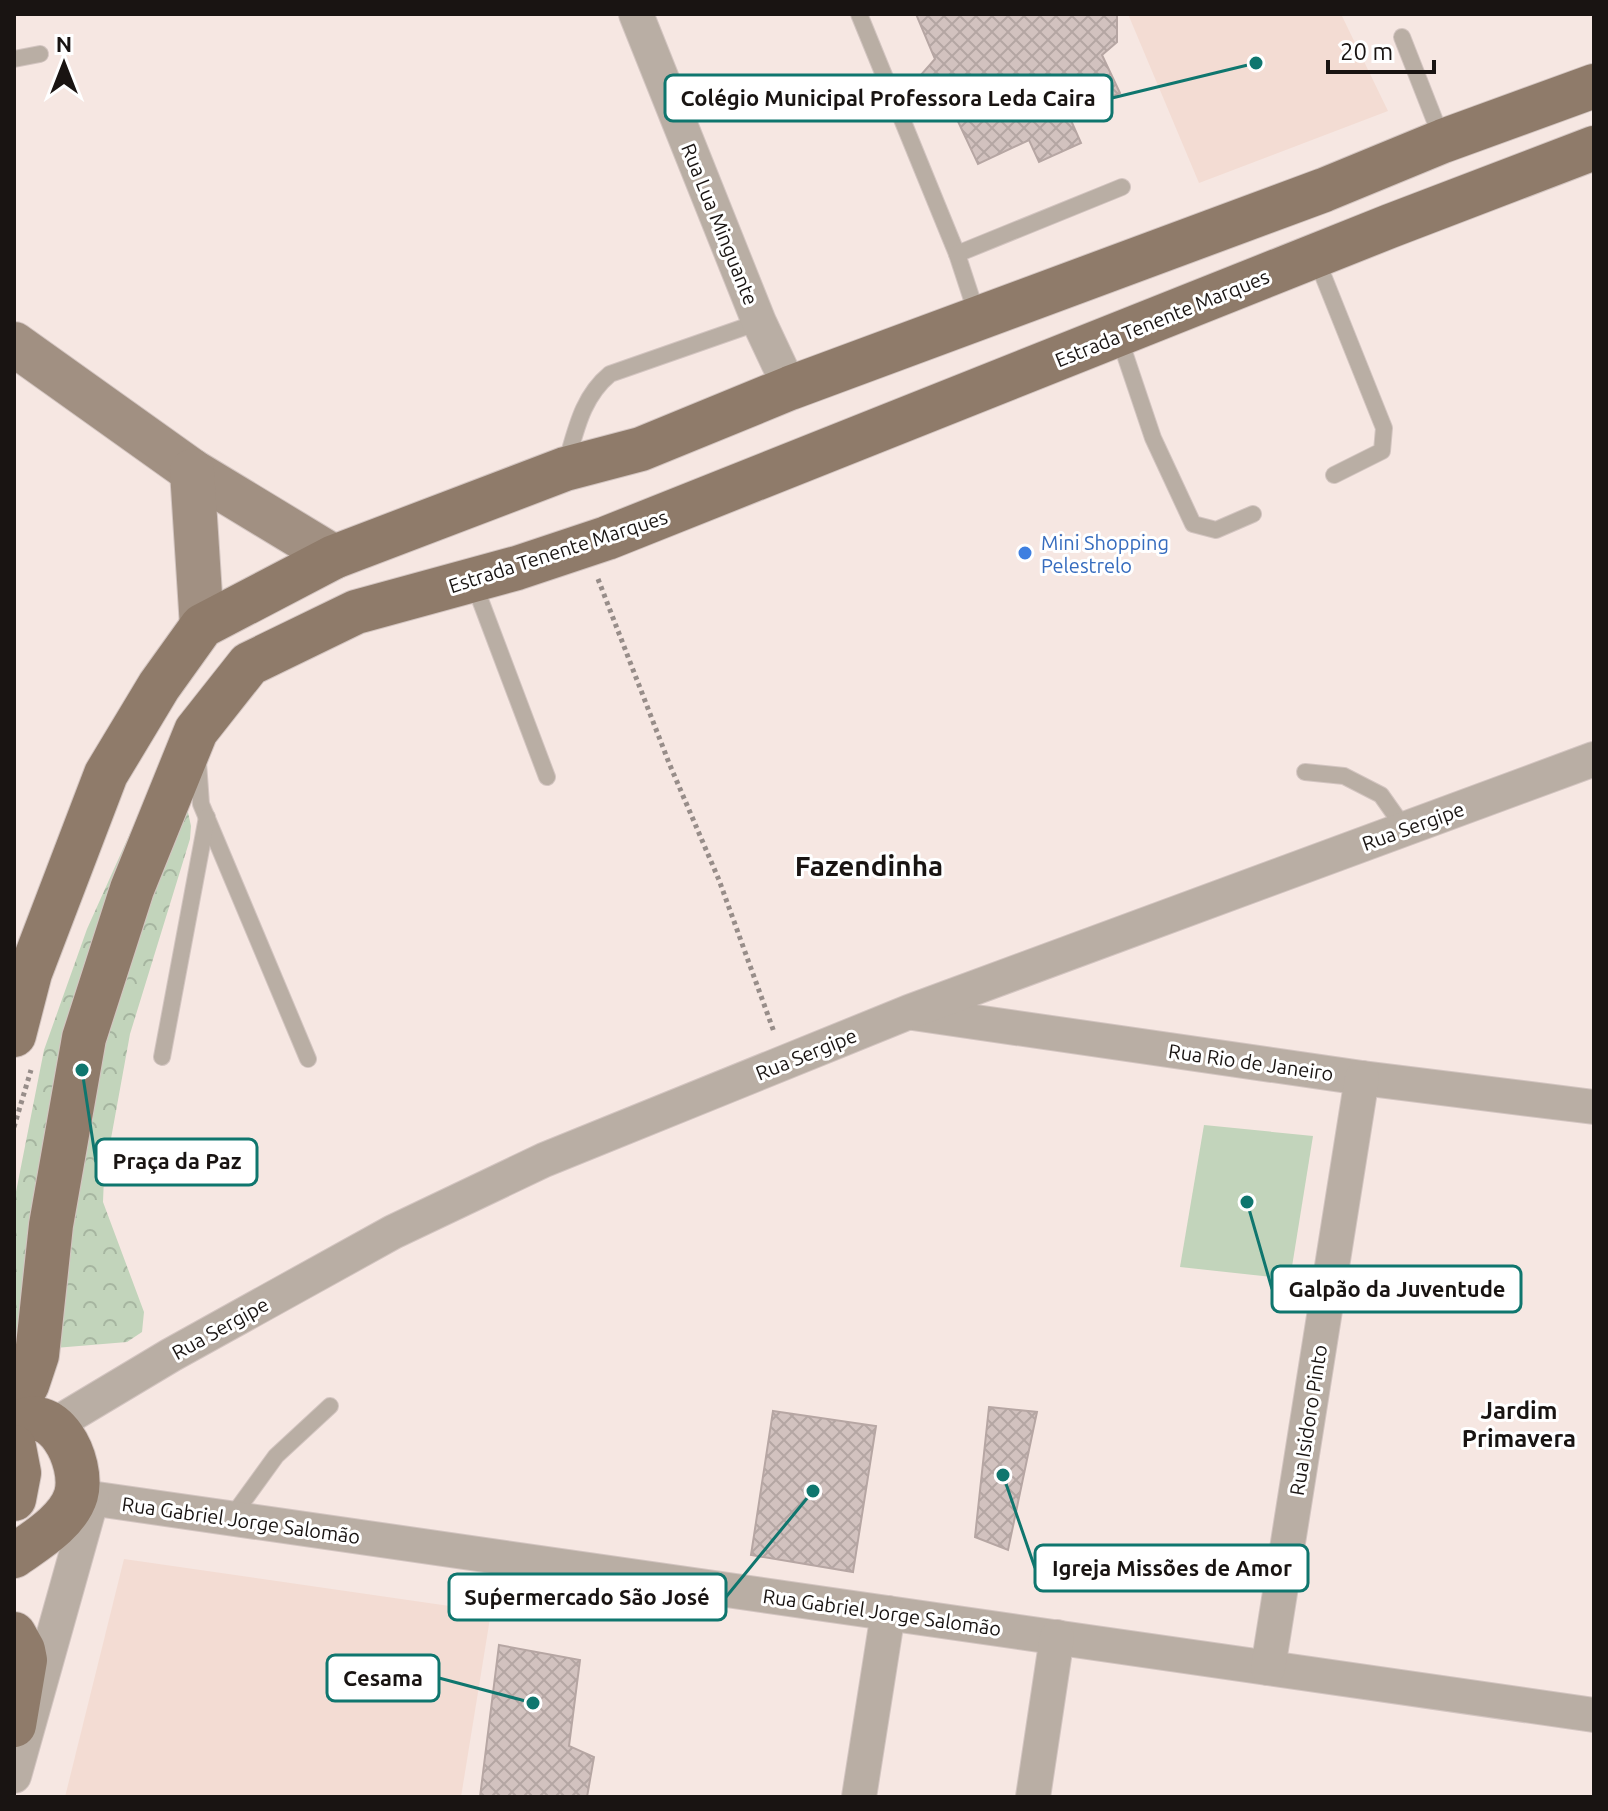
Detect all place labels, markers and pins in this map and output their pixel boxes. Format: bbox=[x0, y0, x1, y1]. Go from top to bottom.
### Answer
callout: Colégio Municipal Professora Leda Caira bbox=[665, 75, 1112, 121]
place label: Mini Shopping Pelestrelo bbox=[1041, 531, 1169, 577]
marker: Mini Shopping Pelestrelo bbox=[1016, 544, 1034, 562]
callout: Praça da Paz bbox=[96, 1139, 257, 1185]
callout: Galpão da Juventude bbox=[1272, 1266, 1521, 1312]
callout: Igreja Missões de Amor bbox=[1035, 1545, 1308, 1591]
callout: Suṕermercado São José bbox=[449, 1574, 726, 1620]
callout: Cesama bbox=[327, 1655, 439, 1701]

